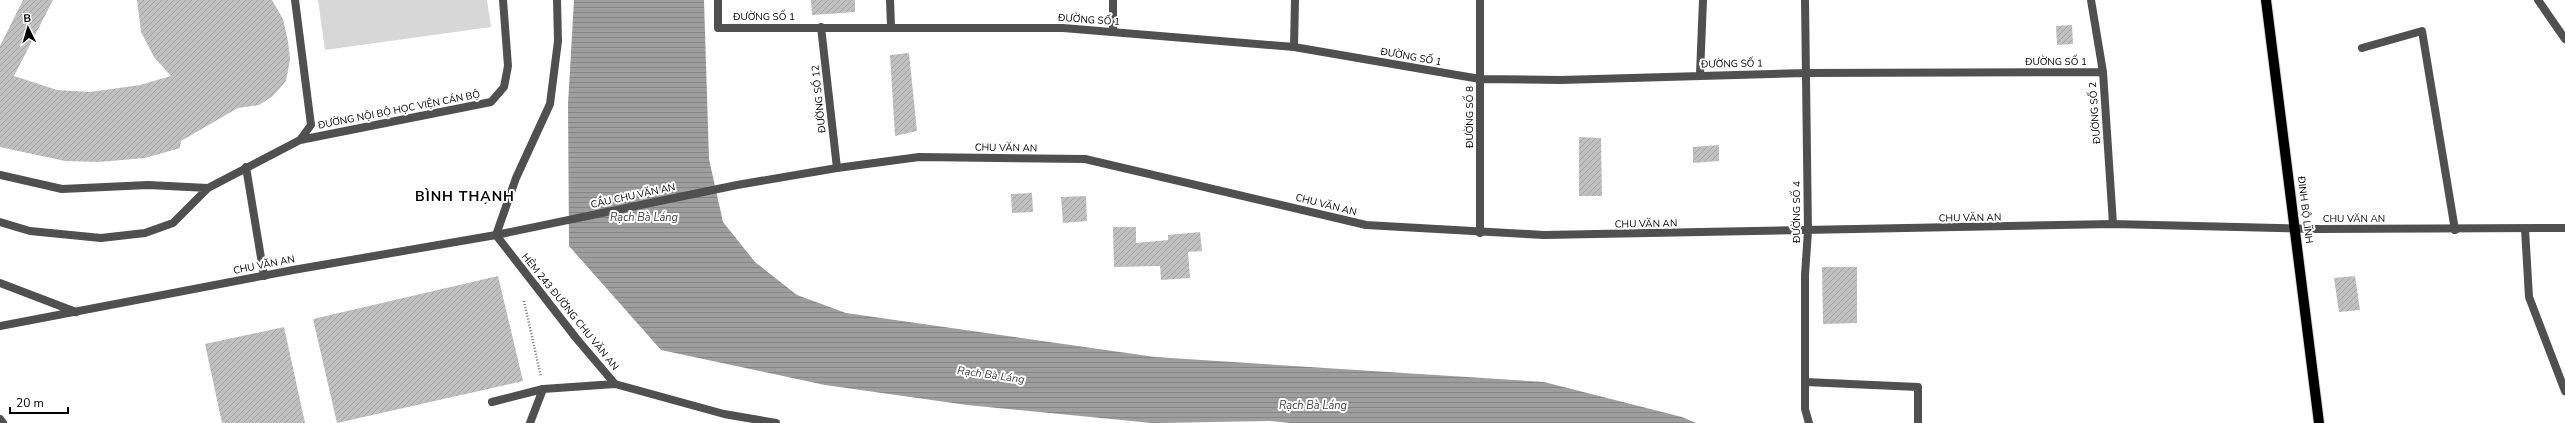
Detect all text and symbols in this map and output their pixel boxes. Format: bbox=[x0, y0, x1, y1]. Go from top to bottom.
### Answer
north arrow bbox=[8, 8, 48, 48]
street label: ĐƯỜNG SỐ 1 bbox=[732, 9, 795, 24]
street label: ĐƯỜNG SỐ 1 bbox=[1057, 10, 1120, 29]
text: B bbox=[23, 11, 32, 26]
street label: ĐƯỜNG SỐ 1 bbox=[1378, 44, 1443, 69]
street label: ĐƯỜNG SỐ 1 bbox=[2024, 54, 2087, 69]
street label: ĐƯỜNG SỐ 1 bbox=[1700, 55, 1763, 72]
street label: ĐƯỜNG SỐ 12 bbox=[807, 64, 830, 135]
street label: ĐƯỜNG SỐ 2 bbox=[2085, 82, 2104, 145]
street label: ĐƯỜNG SỐ 8 bbox=[1462, 86, 1477, 149]
street label: ĐƯỜNG NỘI BỘ HỌC VIỆN CÁN BỘ bbox=[316, 87, 482, 133]
street label: CHU VĂN AN bbox=[975, 140, 1037, 156]
street label: ĐINH BỘ LĨNH bbox=[2294, 175, 2316, 244]
street label: CẦU CHU VĂN AN bbox=[589, 180, 677, 212]
street label: ĐƯỜNG SỐ 4 bbox=[1789, 181, 1804, 244]
district label: BÌNH THẠNH bbox=[415, 187, 515, 206]
street label: CHU VĂN AN bbox=[1294, 191, 1358, 219]
water label: Rạch Bà Láng bbox=[610, 210, 679, 225]
street label: CHU VĂN AN bbox=[1939, 210, 2001, 226]
street label: CHU VĂN AN bbox=[2323, 212, 2385, 226]
street label: CHU VĂN AN bbox=[1615, 216, 1677, 232]
street label: HẺM 243 ĐƯỜNG CHU VĂN AN bbox=[518, 250, 622, 374]
street label: CHU VĂN AN bbox=[232, 252, 296, 278]
water label: Rạch Bà Láng bbox=[956, 363, 1026, 387]
scale bar bbox=[10, 389, 68, 415]
text: 20 m bbox=[16, 395, 44, 411]
water label: Rạch Bà Láng bbox=[1279, 398, 1348, 413]

